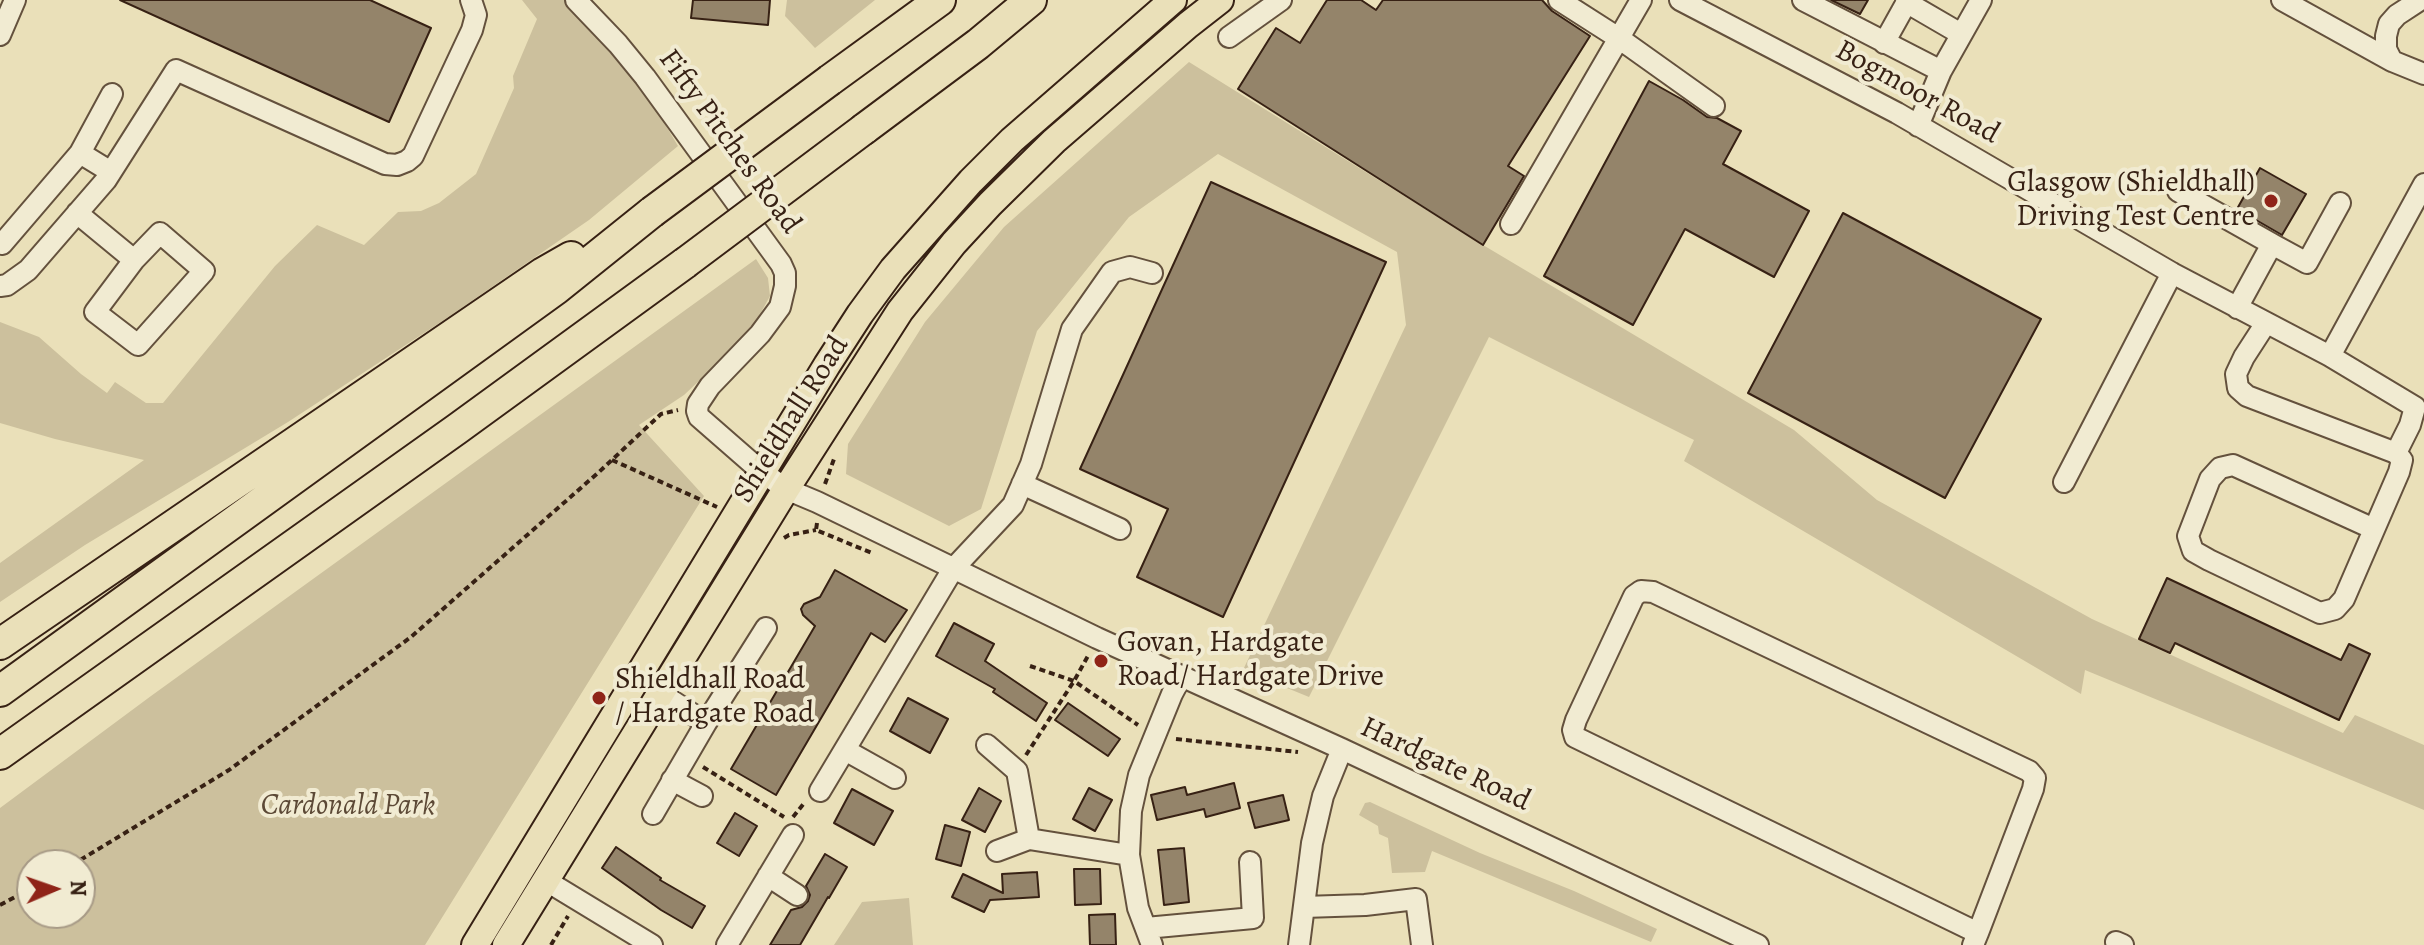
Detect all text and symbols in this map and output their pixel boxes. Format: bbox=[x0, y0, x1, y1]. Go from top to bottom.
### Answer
street label: Bogmoor Road bbox=[1829, 33, 2005, 153]
street label: Fifty Pitches Road bbox=[650, 43, 808, 241]
place label: Glasgow (Shieldhall) Driving Test Centre bbox=[2007, 166, 2255, 236]
marker: Glasgow (Shieldhall) Driving Test Centre bbox=[2262, 192, 2280, 210]
street label: Shieldhall Road bbox=[726, 330, 858, 510]
place label: Govan, Hardgate Road/ Hardgate Drive bbox=[1117, 626, 1384, 696]
marker: Govan, Hardgate Road/ Hardgate Drive bbox=[1092, 652, 1110, 670]
place label: Shieldhall Road / Hardgate Road bbox=[615, 663, 814, 734]
marker: Shieldhall Road / Hardgate Road bbox=[590, 689, 608, 707]
street label: Hardgate Road bbox=[1354, 710, 1536, 820]
park label: Cardonald Park bbox=[261, 789, 435, 825]
north arrow bbox=[16, 849, 96, 929]
text: N bbox=[63, 880, 93, 897]

